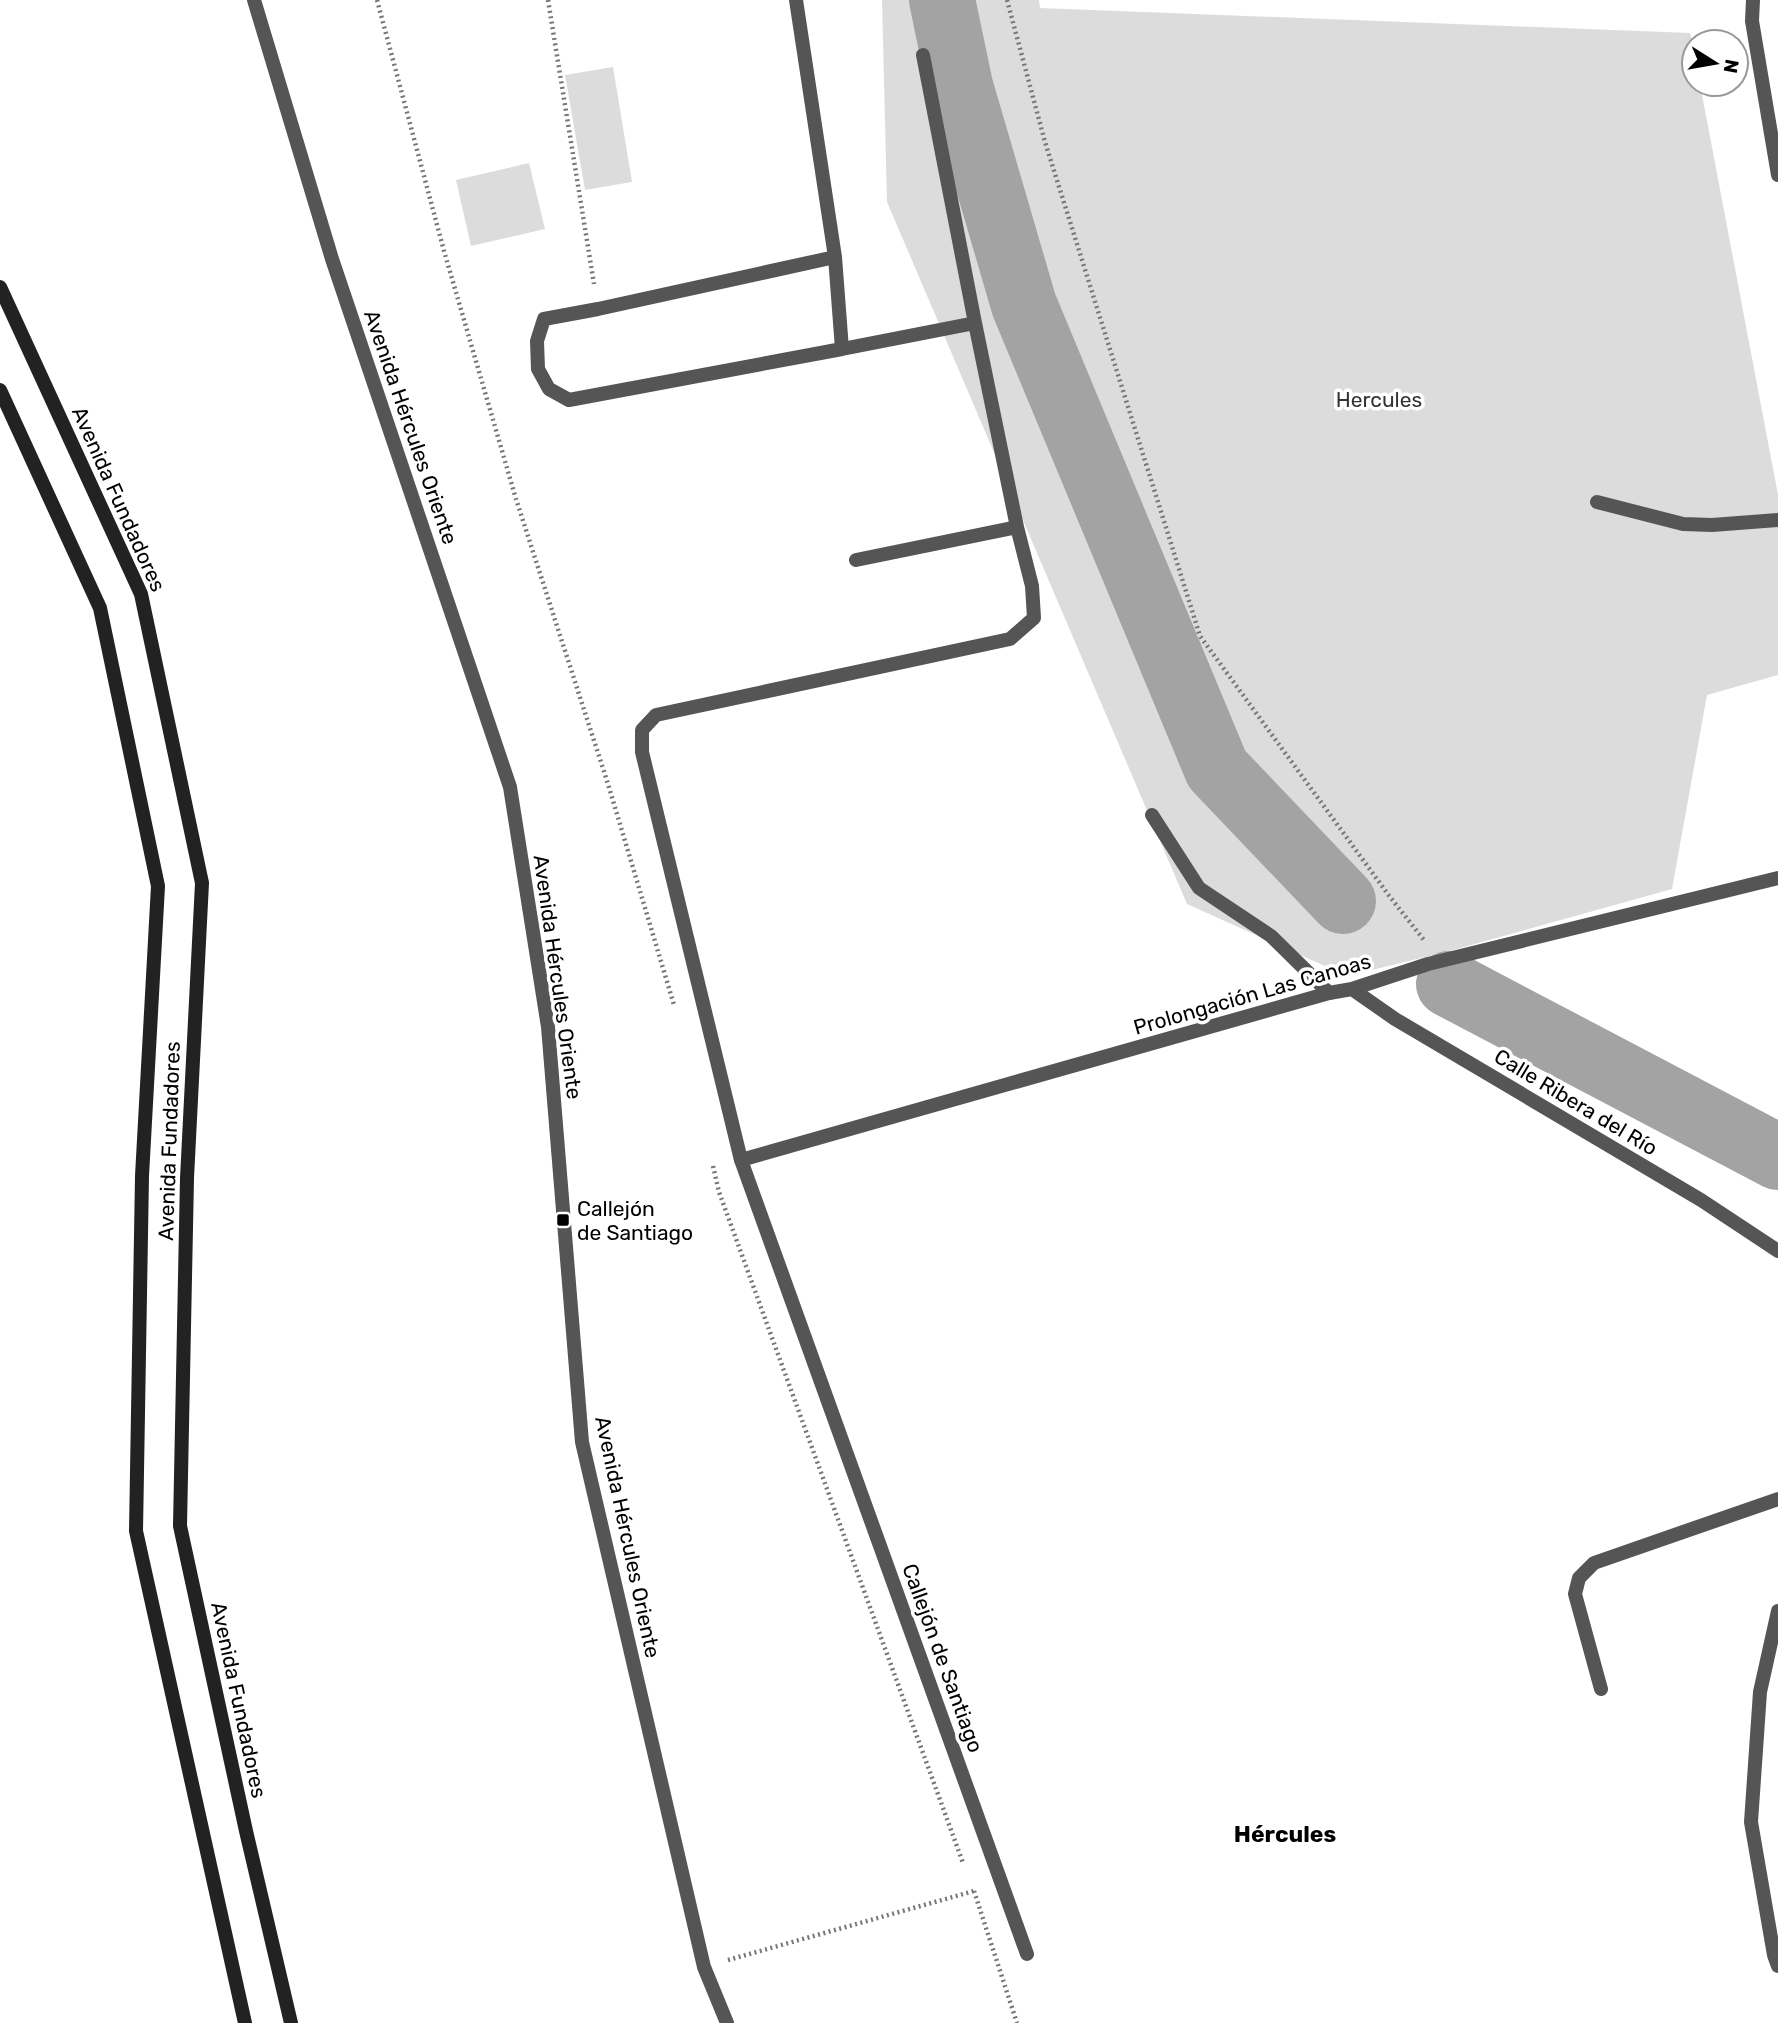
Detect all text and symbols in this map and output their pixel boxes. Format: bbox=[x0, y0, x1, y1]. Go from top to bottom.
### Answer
north arrow bbox=[1680, 28, 1750, 98]
text: N bbox=[1719, 57, 1744, 75]
street label: Avenida Hércules Oriente bbox=[359, 306, 463, 548]
park label: Hercules bbox=[1336, 387, 1422, 412]
street label: Avenida Fundadores bbox=[67, 403, 171, 595]
street label: Avenida Hércules Oriente bbox=[528, 853, 588, 1101]
street label: Prolongación Las Canoas bbox=[1130, 948, 1374, 1040]
street label: Avenida Fundadores bbox=[153, 1041, 185, 1241]
street label: Calle Ribera del Río bbox=[1490, 1043, 1662, 1161]
place label: Callejón de Santiago bbox=[577, 1196, 693, 1245]
marker: Callejón de Santiago bbox=[555, 1212, 571, 1228]
street label: Avenida Hércules Oriente bbox=[590, 1414, 666, 1660]
street label: Callejón de Santiago bbox=[897, 1560, 989, 1756]
street label: Avenida Fundadores bbox=[206, 1600, 272, 1800]
district label: Hércules bbox=[1234, 1820, 1336, 1848]

